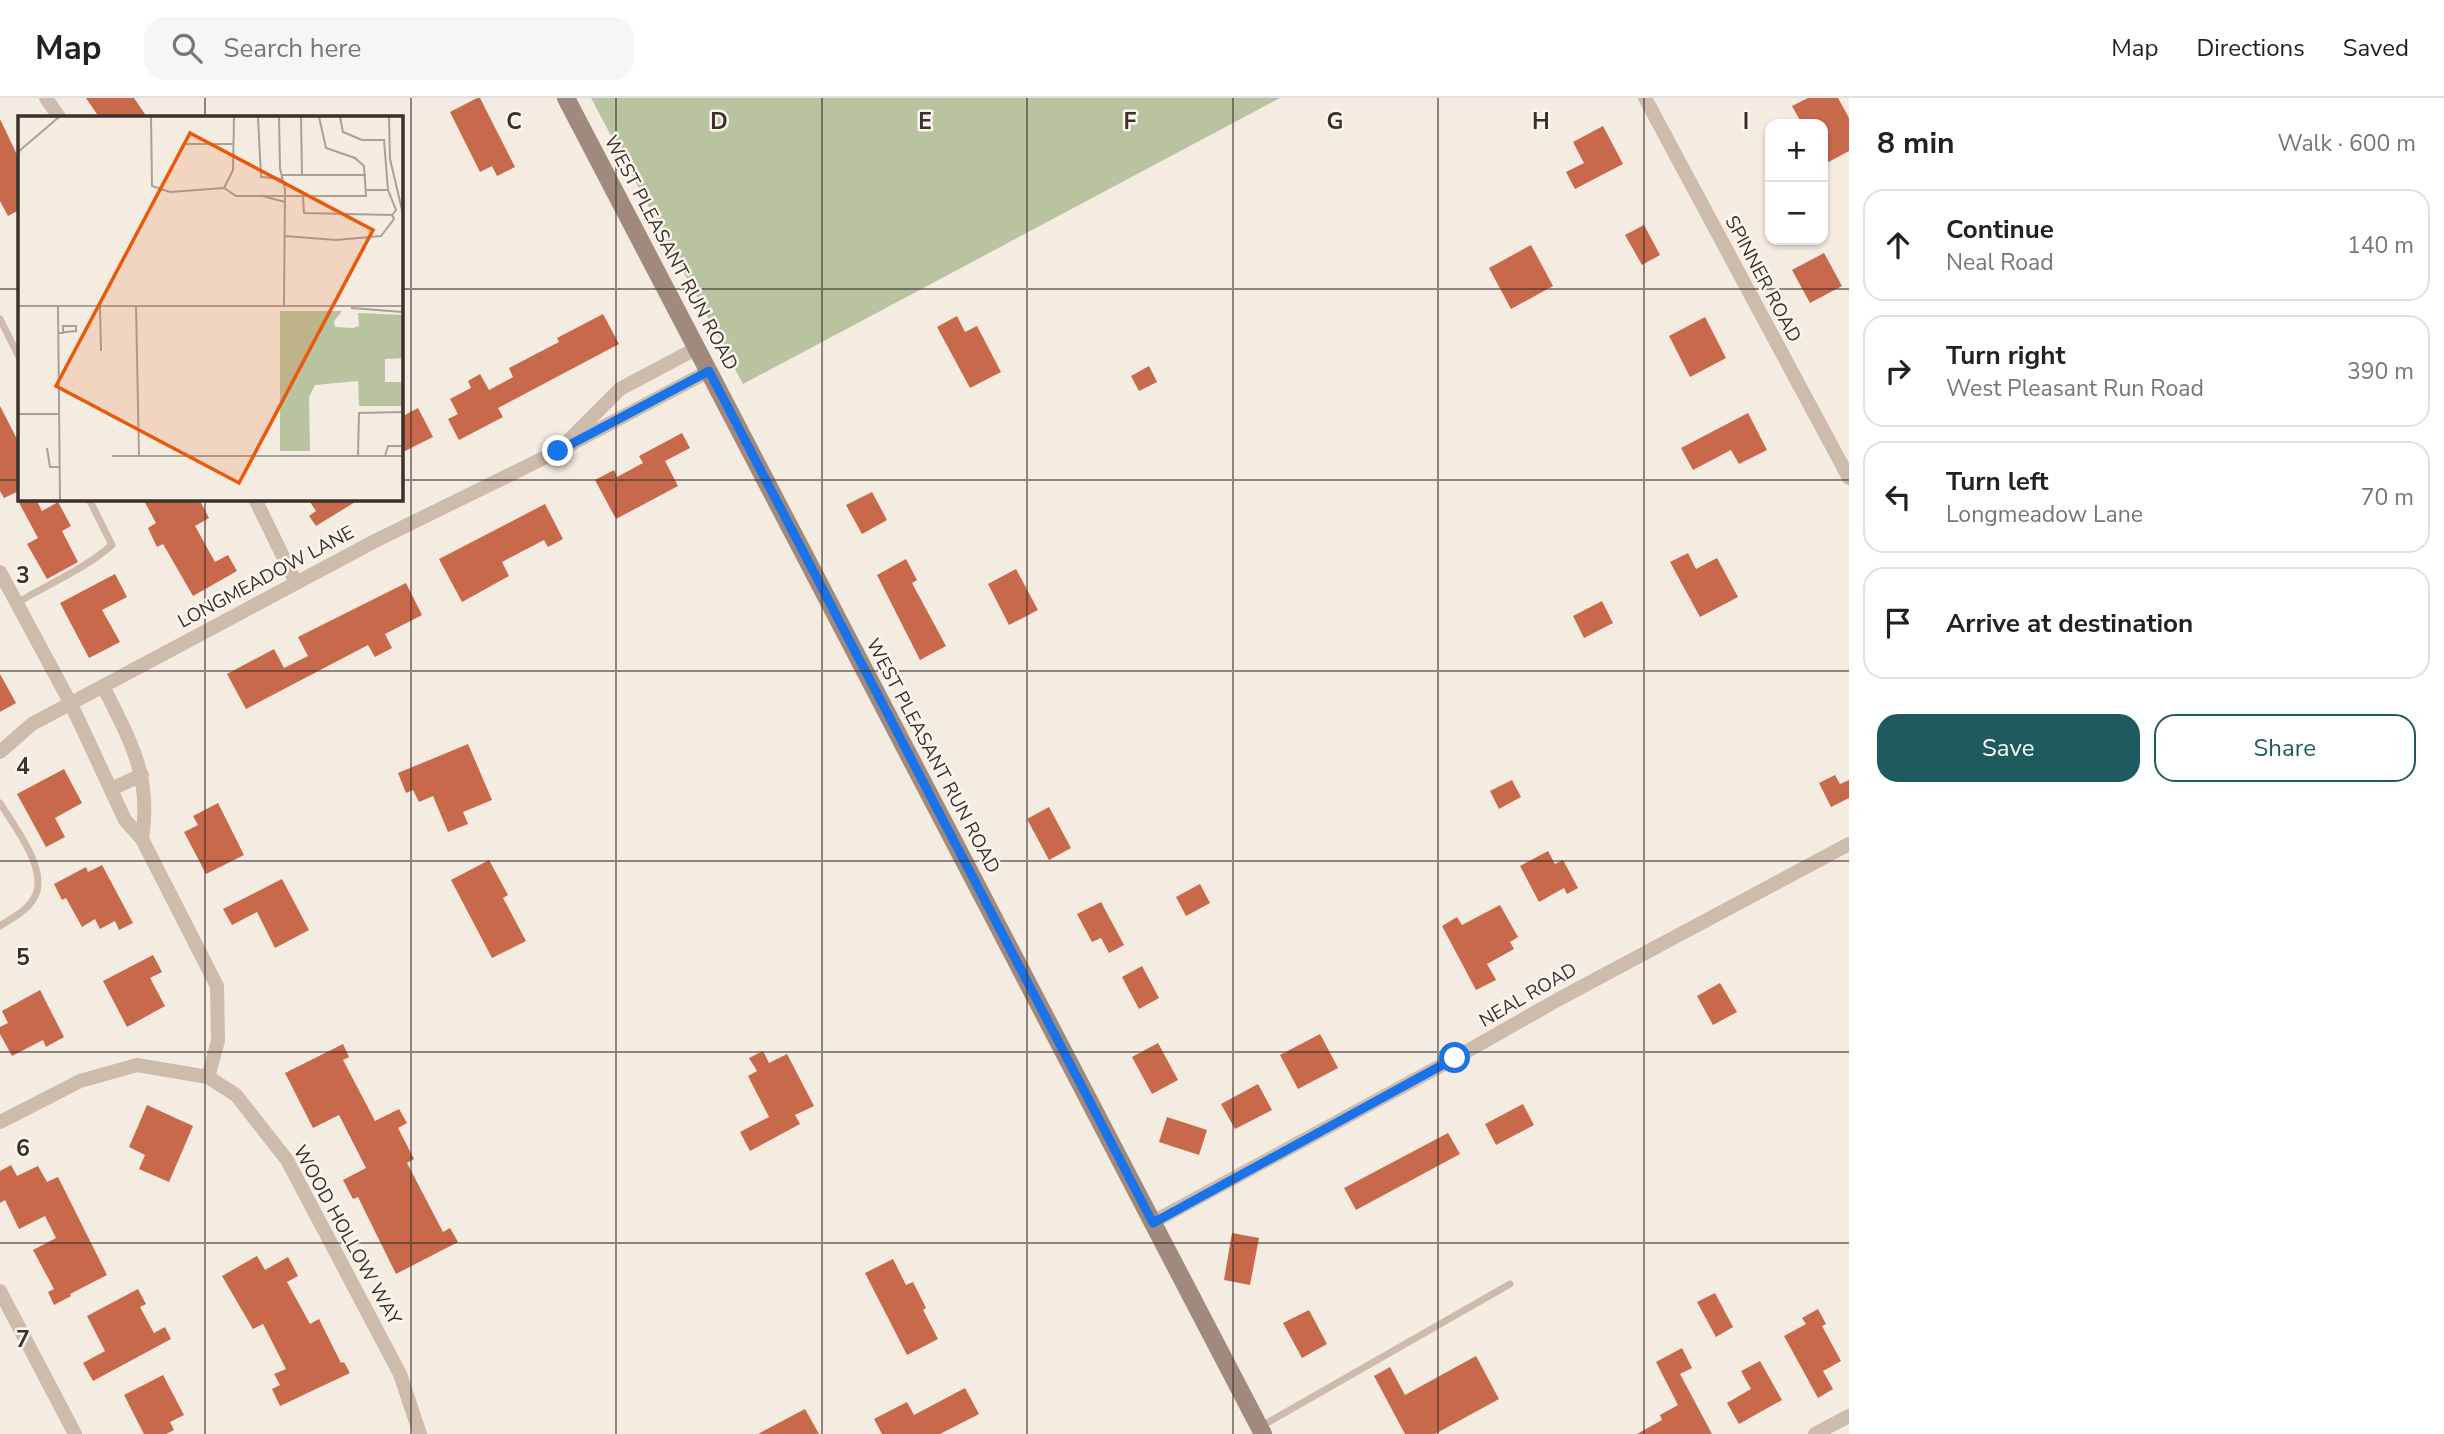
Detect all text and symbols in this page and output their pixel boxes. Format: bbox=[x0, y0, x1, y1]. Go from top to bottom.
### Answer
search box bbox=[144, 17, 634, 80]
text: Map bbox=[35, 26, 102, 71]
icon: search bbox=[168, 29, 206, 67]
text: Search here bbox=[224, 31, 361, 66]
text: Map bbox=[2111, 32, 2158, 64]
text: Directions bbox=[2196, 32, 2305, 64]
text: Saved bbox=[2343, 32, 2409, 64]
text: C bbox=[506, 106, 522, 137]
text: D bbox=[710, 106, 728, 137]
text: E bbox=[918, 106, 932, 137]
text: F bbox=[1124, 106, 1137, 137]
text: G bbox=[1327, 106, 1343, 137]
text: H bbox=[1532, 106, 1550, 137]
text: I bbox=[1743, 106, 1749, 137]
inset map bbox=[18, 116, 402, 500]
map controls bbox=[1765, 119, 1828, 245]
button: + bbox=[1765, 119, 1828, 182]
text: 8 min bbox=[1877, 123, 1955, 164]
text: Walk · 600 m bbox=[2277, 128, 2416, 159]
street label: WEST PLEASANT RUN ROAD bbox=[598, 131, 744, 375]
button: − bbox=[1765, 182, 1828, 245]
street label: SPINNER ROAD bbox=[1719, 211, 1807, 347]
text: Continue bbox=[1946, 212, 2054, 247]
icon: ahead bbox=[1879, 226, 1917, 264]
text: 140 m bbox=[2347, 230, 2414, 261]
text: Neal Road bbox=[1946, 247, 2054, 278]
text: Turn right bbox=[1946, 338, 2065, 373]
icon: right bbox=[1879, 352, 1917, 390]
text: 390 m bbox=[2347, 356, 2414, 387]
text: West Pleasant Run Road bbox=[1946, 373, 2204, 404]
route end bbox=[542, 435, 573, 466]
text: Turn left bbox=[1946, 464, 2049, 499]
icon: left bbox=[1879, 478, 1917, 516]
text: 70 m bbox=[2361, 482, 2414, 513]
text: Longmeadow Lane bbox=[1946, 499, 2143, 530]
street label: LONGMEADOW LANE bbox=[173, 520, 359, 634]
text: 3 bbox=[16, 560, 30, 591]
icon: arrive bbox=[1879, 604, 1917, 642]
text: Arrive at destination bbox=[1946, 606, 2193, 641]
street label: WEST PLEASANT RUN ROAD bbox=[860, 634, 1006, 878]
button: Save bbox=[1877, 714, 2140, 782]
button: Share bbox=[2154, 714, 2416, 782]
text: 4 bbox=[16, 751, 30, 782]
text: 5 bbox=[16, 942, 30, 973]
street label: NEAL ROAD bbox=[1474, 957, 1582, 1033]
route start bbox=[1439, 1042, 1470, 1073]
text: 6 bbox=[16, 1133, 30, 1164]
street label: WOOD HOLLOW WAY bbox=[287, 1141, 408, 1330]
text: 7 bbox=[16, 1324, 30, 1355]

